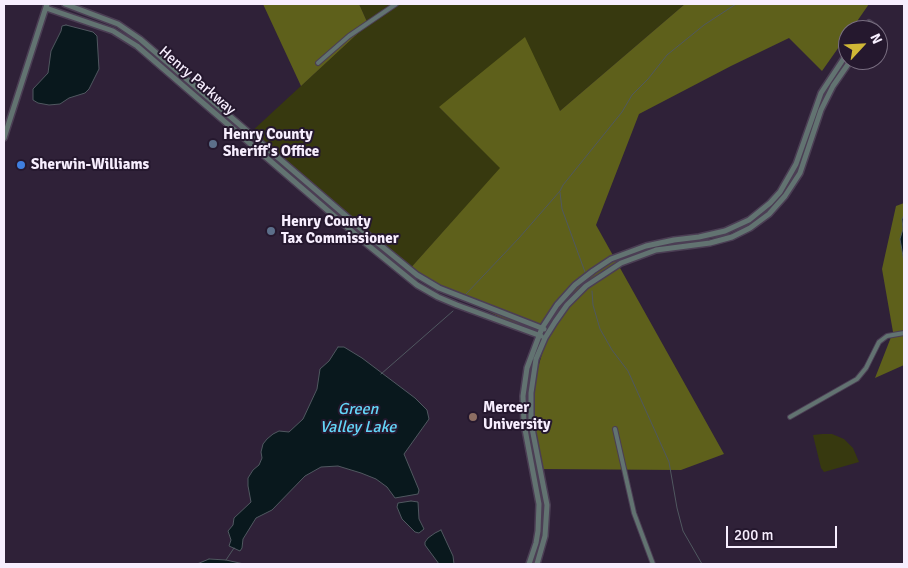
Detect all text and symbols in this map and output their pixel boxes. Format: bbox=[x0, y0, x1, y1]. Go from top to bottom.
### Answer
north arrow bbox=[838, 20, 888, 70]
text: N bbox=[866, 31, 886, 47]
street label: Henry Parkway bbox=[155, 43, 239, 119]
place label: Henry County Sheriff's Office bbox=[223, 126, 319, 161]
marker: Henry County Sheriff's Office bbox=[207, 138, 219, 150]
place label: Sherwin-Williams bbox=[31, 156, 149, 174]
marker: Sherwin-Williams bbox=[15, 159, 27, 171]
place label: Henry County Tax Commissioner bbox=[281, 213, 399, 248]
marker: Henry County Tax Commissioner bbox=[265, 225, 277, 237]
place label: Mercer University bbox=[483, 399, 550, 434]
water label: Green Valley Lake bbox=[320, 400, 396, 438]
marker: Mercer University bbox=[467, 411, 479, 423]
scale bar bbox=[728, 516, 839, 548]
text: 200 m bbox=[734, 526, 774, 544]

